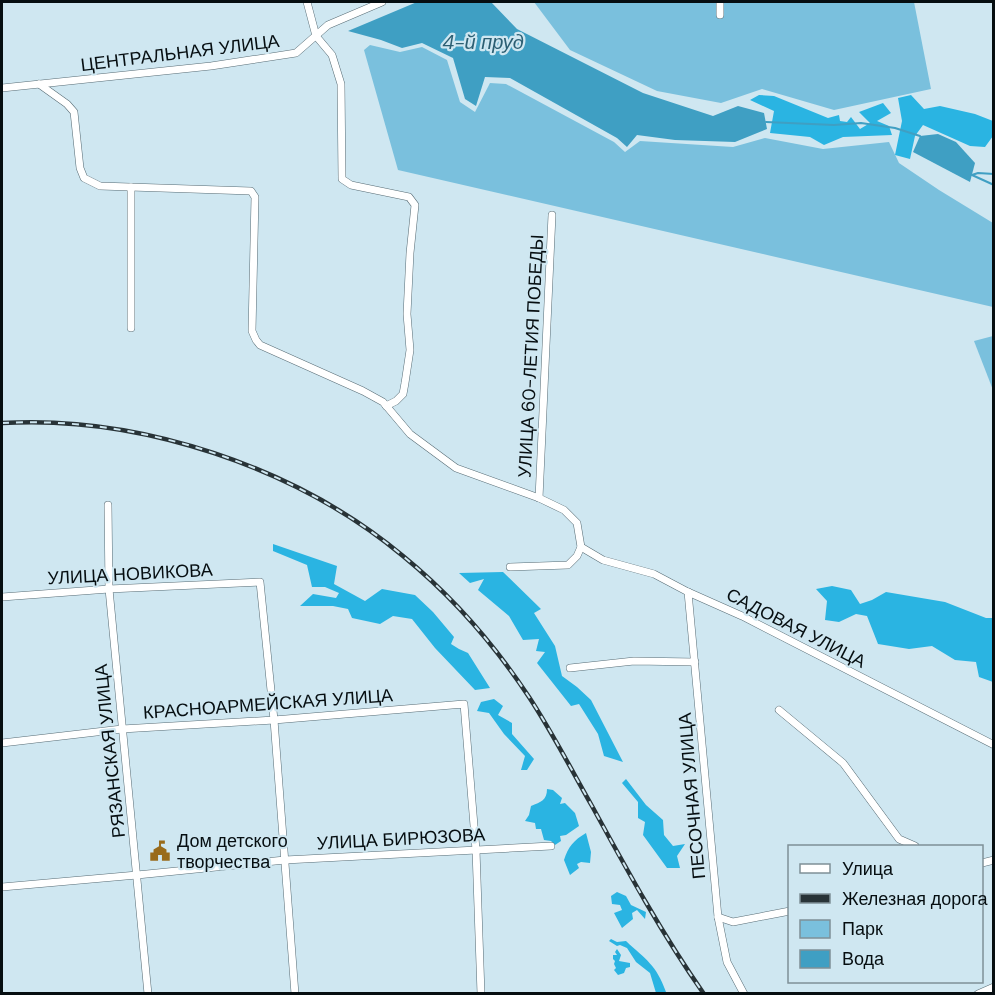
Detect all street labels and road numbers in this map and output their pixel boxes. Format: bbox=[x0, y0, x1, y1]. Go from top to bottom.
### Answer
street label: ЦЕНТРАЛЬНАЯ УЛИЦА bbox=[79, 29, 281, 77]
street label: УЛИЦА 60-ЛЕТИЯ ПОБЕДЫ bbox=[513, 234, 549, 478]
street label: УЛИЦА НОВИКОВА bbox=[47, 558, 213, 590]
street label: САДОВАЯ УЛИЦА bbox=[722, 582, 870, 674]
street label: РЯЗАНСКАЯ УЛИЦА bbox=[89, 663, 131, 839]
street label: КРАСНОАРМЕЙСКАЯ УЛИЦА bbox=[142, 683, 394, 725]
street label: ПЕСОЧНАЯ УЛИЦА bbox=[673, 712, 711, 880]
street label: УЛИЦА БИРЮЗОВА bbox=[316, 823, 486, 855]

